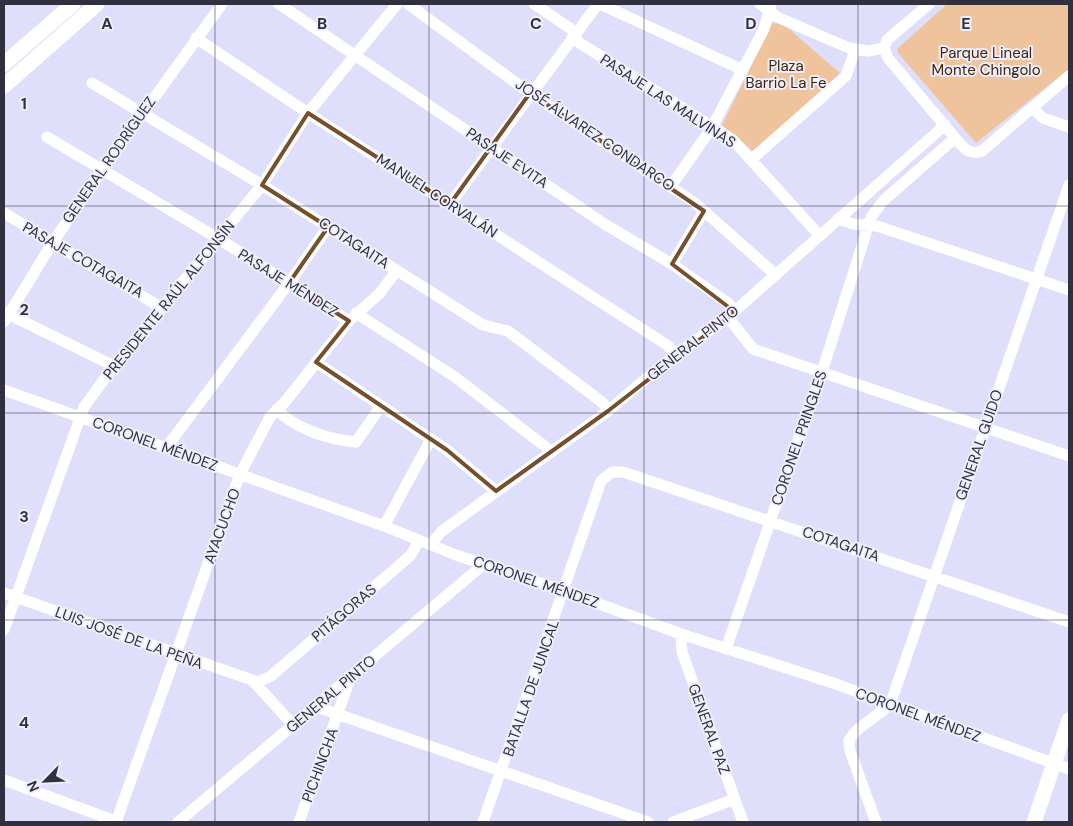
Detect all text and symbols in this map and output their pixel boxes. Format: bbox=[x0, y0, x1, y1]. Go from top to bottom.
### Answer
text: A bbox=[101, 13, 113, 34]
text: B bbox=[317, 13, 327, 34]
text: C bbox=[530, 13, 542, 34]
text: D bbox=[745, 13, 757, 34]
text: E bbox=[961, 13, 971, 34]
park label: Parque Lineal Monte Chingolo bbox=[931, 43, 1041, 80]
street label: PASAJE LAS MALVINAS bbox=[596, 50, 740, 153]
park label: Plaza Barrio La Fe bbox=[745, 56, 827, 93]
street label: JOSÉ ÁLVAREZ CONDARCO bbox=[512, 74, 678, 196]
text: 1 bbox=[21, 93, 27, 114]
street label: GENERAL RODRÍGUEZ bbox=[58, 93, 160, 227]
street label: PASAJE EVITA bbox=[462, 123, 552, 193]
street label: MANUEL CORVALÁN bbox=[373, 149, 501, 243]
street label: COTAGAITA bbox=[315, 213, 393, 273]
street label: PRESIDENTE RAÚL ALFONSÍN bbox=[99, 216, 239, 384]
street label: PASAJE COTAGAITA bbox=[19, 217, 147, 303]
street label: PASAJE MÉNDEZ bbox=[234, 244, 342, 322]
text: 2 bbox=[19, 299, 29, 320]
street label: GENERAL PINTO bbox=[643, 301, 743, 385]
street label: CORONEL PRINGLES bbox=[767, 368, 832, 508]
street label: GENERAL GUIDO bbox=[951, 387, 1007, 503]
street label: CORONEL MÉNDEZ bbox=[90, 412, 220, 476]
street label: AYACUCHO bbox=[199, 485, 245, 567]
text: 3 bbox=[19, 506, 29, 527]
street label: COTAGAITA bbox=[800, 521, 882, 567]
street label: CORONEL MÉNDEZ bbox=[470, 551, 602, 613]
street label: PITÁGORAS bbox=[307, 579, 381, 647]
street label: LUIS JOSÉ DE LA PEÑA bbox=[52, 602, 206, 674]
street label: BATALLA DE JUNCAL bbox=[498, 617, 564, 759]
street label: GENERAL PINTO bbox=[282, 650, 380, 738]
street label: GENERAL PAZ bbox=[683, 681, 735, 777]
street label: CORONEL MÉNDEZ bbox=[853, 683, 983, 747]
text: 4 bbox=[19, 712, 29, 733]
street label: PICHINCHA bbox=[297, 725, 343, 805]
north arrow bbox=[20, 756, 70, 806]
text: N bbox=[23, 778, 43, 795]

